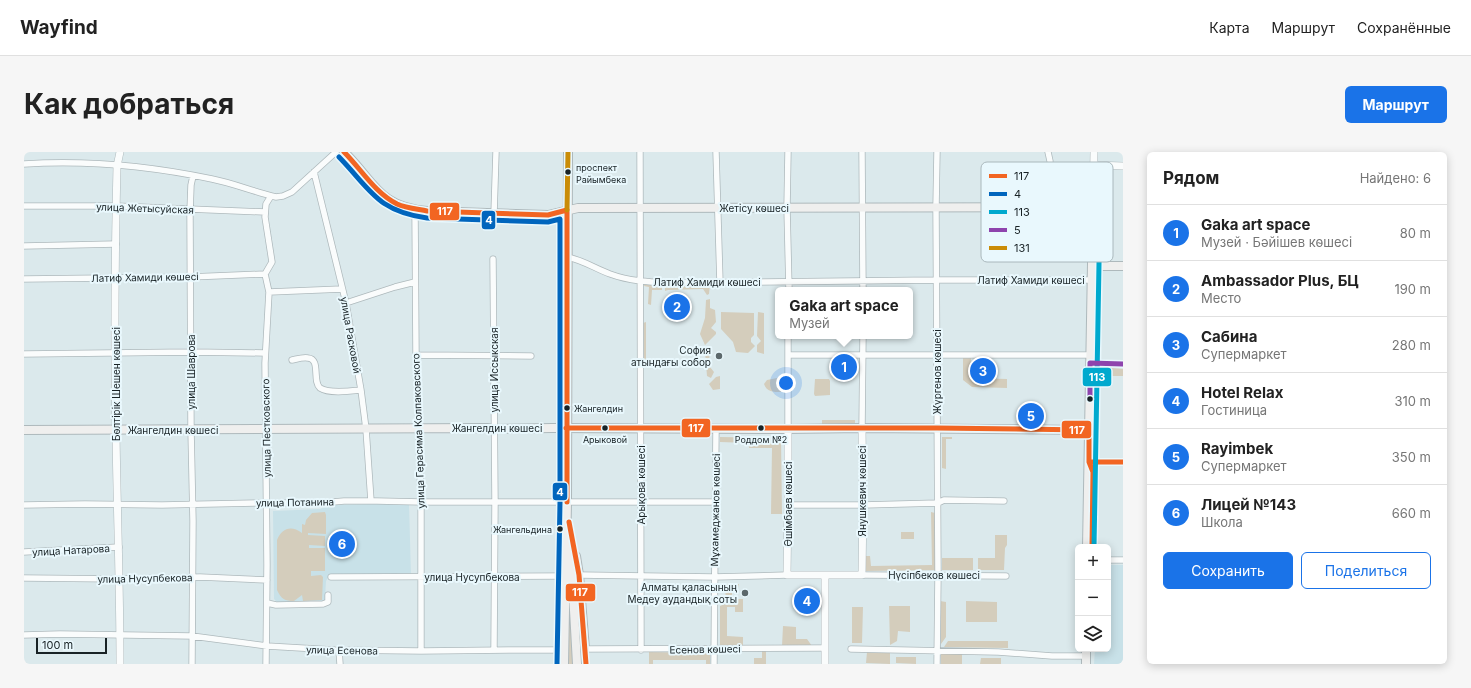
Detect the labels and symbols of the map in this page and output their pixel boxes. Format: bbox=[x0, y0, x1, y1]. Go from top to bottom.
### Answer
place label: проспект Райымбека bbox=[576, 162, 626, 185]
legend bbox=[981, 162, 1113, 262]
marker: проспект Райымбека bbox=[563, 167, 573, 177]
text: 117 bbox=[1014, 169, 1029, 183]
text: 4 bbox=[1014, 187, 1021, 201]
street label: улица Жетысуйская bbox=[96, 200, 194, 216]
line badge: 117 bbox=[429, 202, 460, 221]
street label: Жетісу көшесі bbox=[719, 202, 789, 214]
text: 117 bbox=[437, 204, 453, 218]
text: 113 bbox=[1014, 205, 1030, 219]
line badge: 4 bbox=[481, 210, 496, 230]
text: 4 bbox=[485, 213, 493, 227]
text: 5 bbox=[1014, 223, 1021, 237]
text: 131 bbox=[1014, 241, 1030, 255]
street label: Латиф Хамиди көшесі bbox=[91, 270, 199, 284]
street label: Латиф Хамиди көшесі bbox=[977, 274, 1085, 286]
street label: Латиф Хамиди көшесі bbox=[653, 276, 761, 288]
pin: 2 bbox=[664, 292, 690, 322]
street label: улица Расковой bbox=[338, 296, 364, 374]
street label: Бөлтірік Шешен көшесі bbox=[110, 327, 122, 441]
street label: улица Иссыкская bbox=[488, 327, 500, 413]
street label: Жүргенов көшесі bbox=[931, 329, 943, 415]
street label: улица Шаврова bbox=[185, 334, 197, 410]
place label: София атындағы собор bbox=[631, 344, 711, 368]
marker: София атындағы собор bbox=[714, 351, 724, 361]
pin: 1 bbox=[831, 352, 857, 382]
street label: улица Герасима Колпаковского bbox=[409, 353, 427, 509]
pin: 3 bbox=[970, 356, 996, 386]
line badge: 113 bbox=[1082, 367, 1112, 387]
text: 113 bbox=[1089, 370, 1105, 384]
your location bbox=[776, 373, 796, 393]
street label: улица Пестковского bbox=[259, 378, 273, 478]
unlabelled marker bbox=[1085, 394, 1095, 404]
pin: 5 bbox=[1018, 401, 1044, 431]
marker: Жангелдин bbox=[562, 403, 572, 413]
place label: Жангелдин bbox=[574, 403, 623, 414]
line badge: 117 bbox=[681, 418, 711, 438]
line badge: 117 bbox=[1061, 420, 1092, 439]
text: 117 bbox=[688, 421, 704, 435]
street label: Жангелдин көшесі bbox=[452, 422, 542, 434]
marker: Арыковой bbox=[600, 423, 610, 433]
marker: Роддом №2 bbox=[756, 423, 766, 433]
text: 117 bbox=[1069, 423, 1085, 437]
street label: Жангелдин көшесі bbox=[128, 424, 218, 436]
place label: Арыковой bbox=[583, 434, 627, 445]
place label: Роддом №2 bbox=[735, 434, 787, 445]
street label: Арықова көшесі bbox=[635, 445, 647, 525]
street label: Янушкевич көшесі bbox=[856, 446, 868, 536]
street label: Мұхамеджанов көшесі bbox=[708, 453, 723, 567]
street label: Әшімбаев көшесі bbox=[782, 461, 794, 547]
line badge: 4 bbox=[552, 482, 568, 501]
text: 4 bbox=[556, 485, 564, 499]
street label: улица Потанина bbox=[256, 495, 334, 509]
place label: Жангельдина bbox=[493, 524, 552, 535]
marker: Жангельдина bbox=[555, 524, 565, 534]
pin: 6 bbox=[329, 529, 355, 559]
street label: улица Натарова bbox=[32, 542, 110, 558]
street label: Нүсіпбеков көшесі bbox=[888, 569, 980, 581]
street label: улица Нусупбекова bbox=[97, 571, 193, 585]
street label: улица Нусупбекова bbox=[424, 571, 520, 583]
place label: Алматы қаласының Медеу аудандық соты bbox=[627, 581, 737, 605]
line badge: 117 bbox=[565, 583, 596, 602]
text: 117 bbox=[572, 585, 588, 599]
pin: 4 bbox=[794, 586, 820, 616]
marker: Алматы қаласының Медеу аудандық соты bbox=[740, 588, 750, 598]
scale bar bbox=[36, 636, 107, 655]
street label: Есенов көшесі bbox=[669, 642, 741, 656]
street label: улица Есенова bbox=[306, 643, 378, 657]

